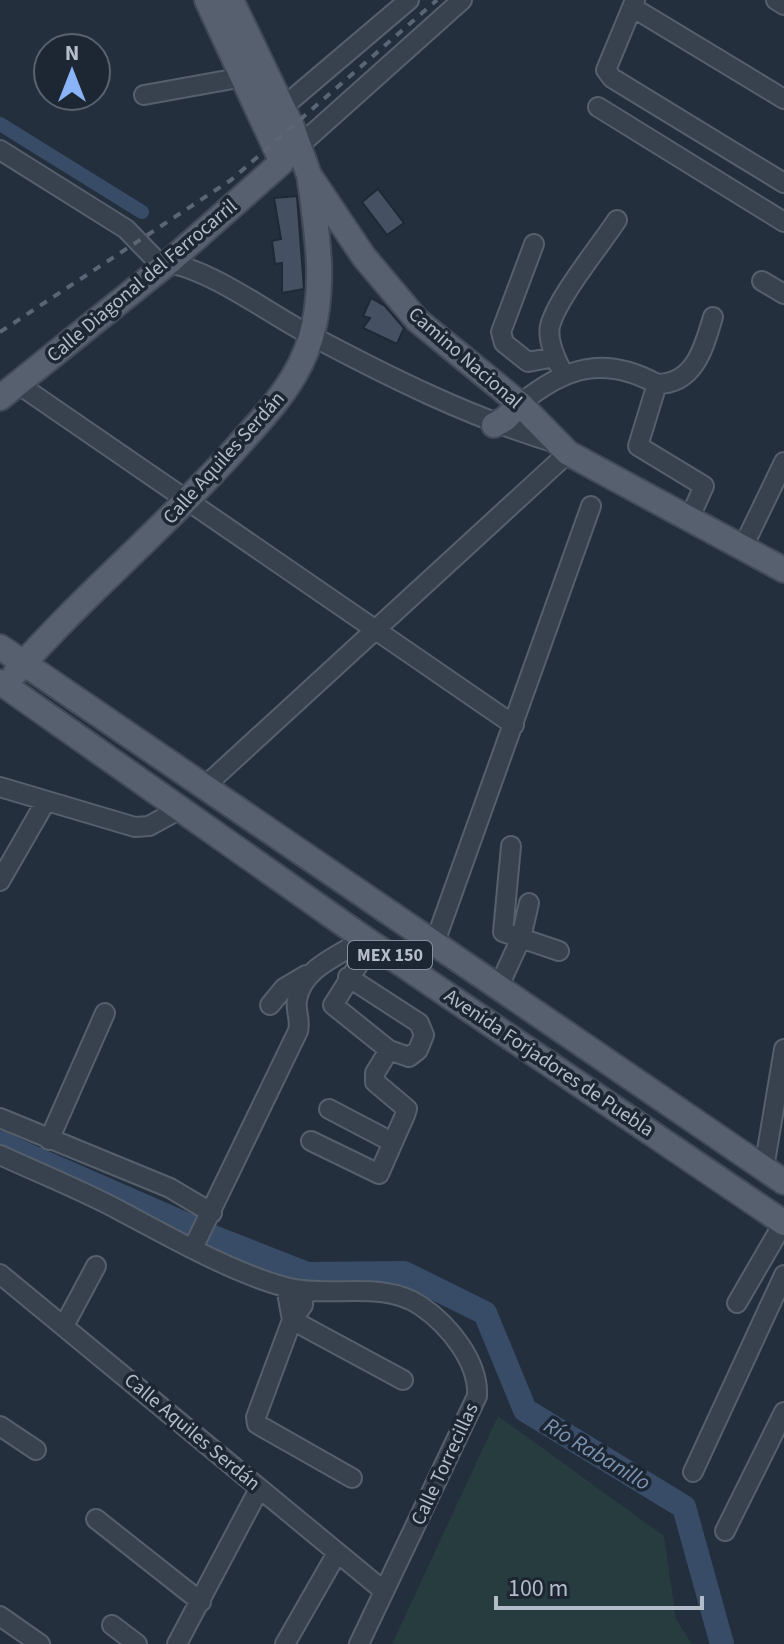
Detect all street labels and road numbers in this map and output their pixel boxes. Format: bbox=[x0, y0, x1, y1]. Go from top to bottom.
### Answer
street label: Calle Diagonal del Ferrocarril bbox=[41, 193, 243, 369]
street label: Camino Nacional bbox=[402, 301, 528, 415]
street label: Calle Aquiles Serdán bbox=[157, 385, 291, 531]
road number: MEX 150 bbox=[348, 941, 432, 969]
street label: Avenida Forjadores de Puebla bbox=[438, 982, 660, 1144]
street label: Calle Aquiles Serdán bbox=[118, 1367, 266, 1497]
street label: Calle Torrecillas bbox=[404, 1398, 486, 1530]

